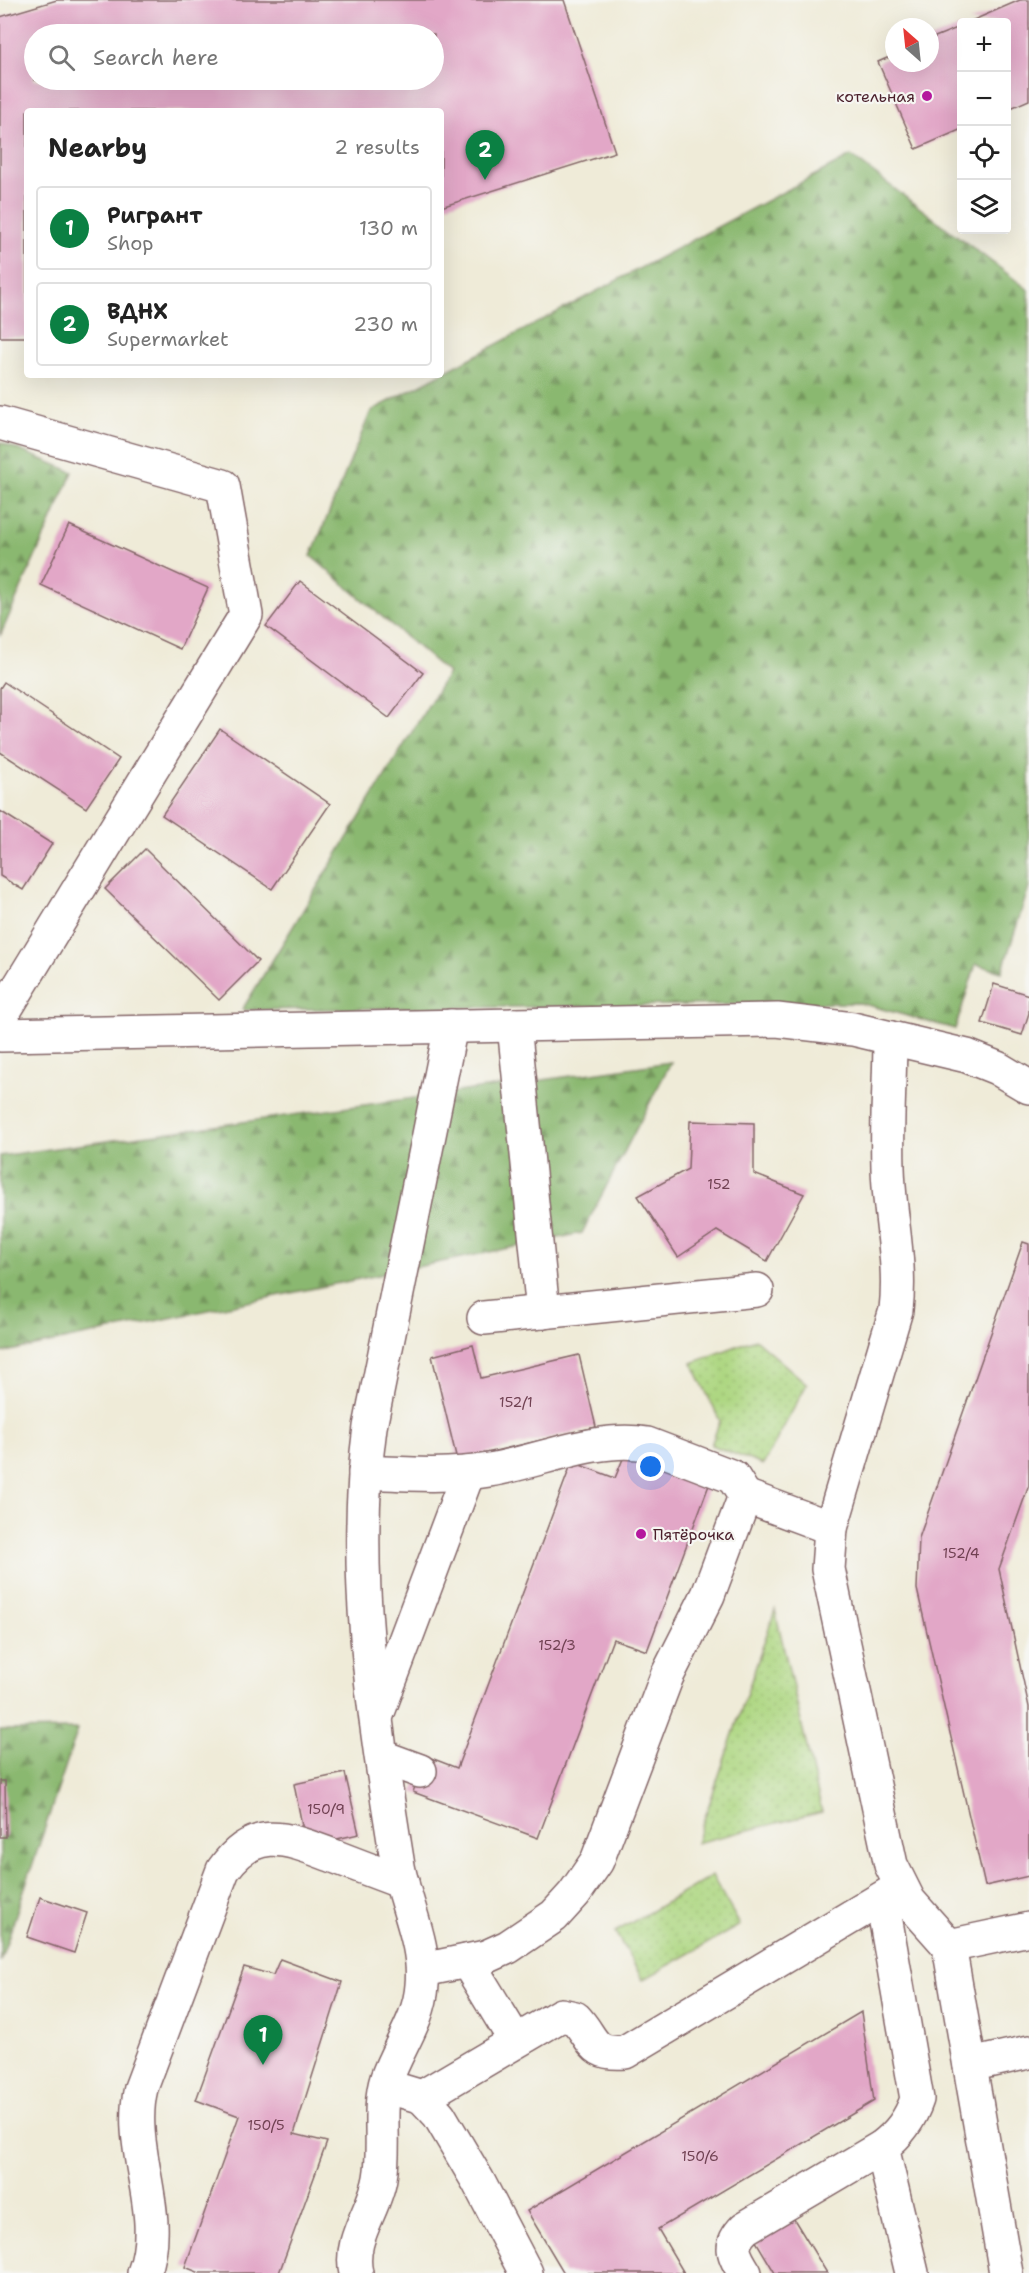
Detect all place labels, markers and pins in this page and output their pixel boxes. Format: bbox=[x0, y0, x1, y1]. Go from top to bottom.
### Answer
place label: котельная bbox=[836, 86, 915, 107]
marker: котельная bbox=[920, 89, 934, 103]
pin: 2 bbox=[466, 130, 504, 180]
place label: Пятёрочка bbox=[653, 1524, 734, 1545]
marker: Пятёрочка bbox=[634, 1527, 648, 1541]
pin: 1 bbox=[244, 2016, 282, 2065]

